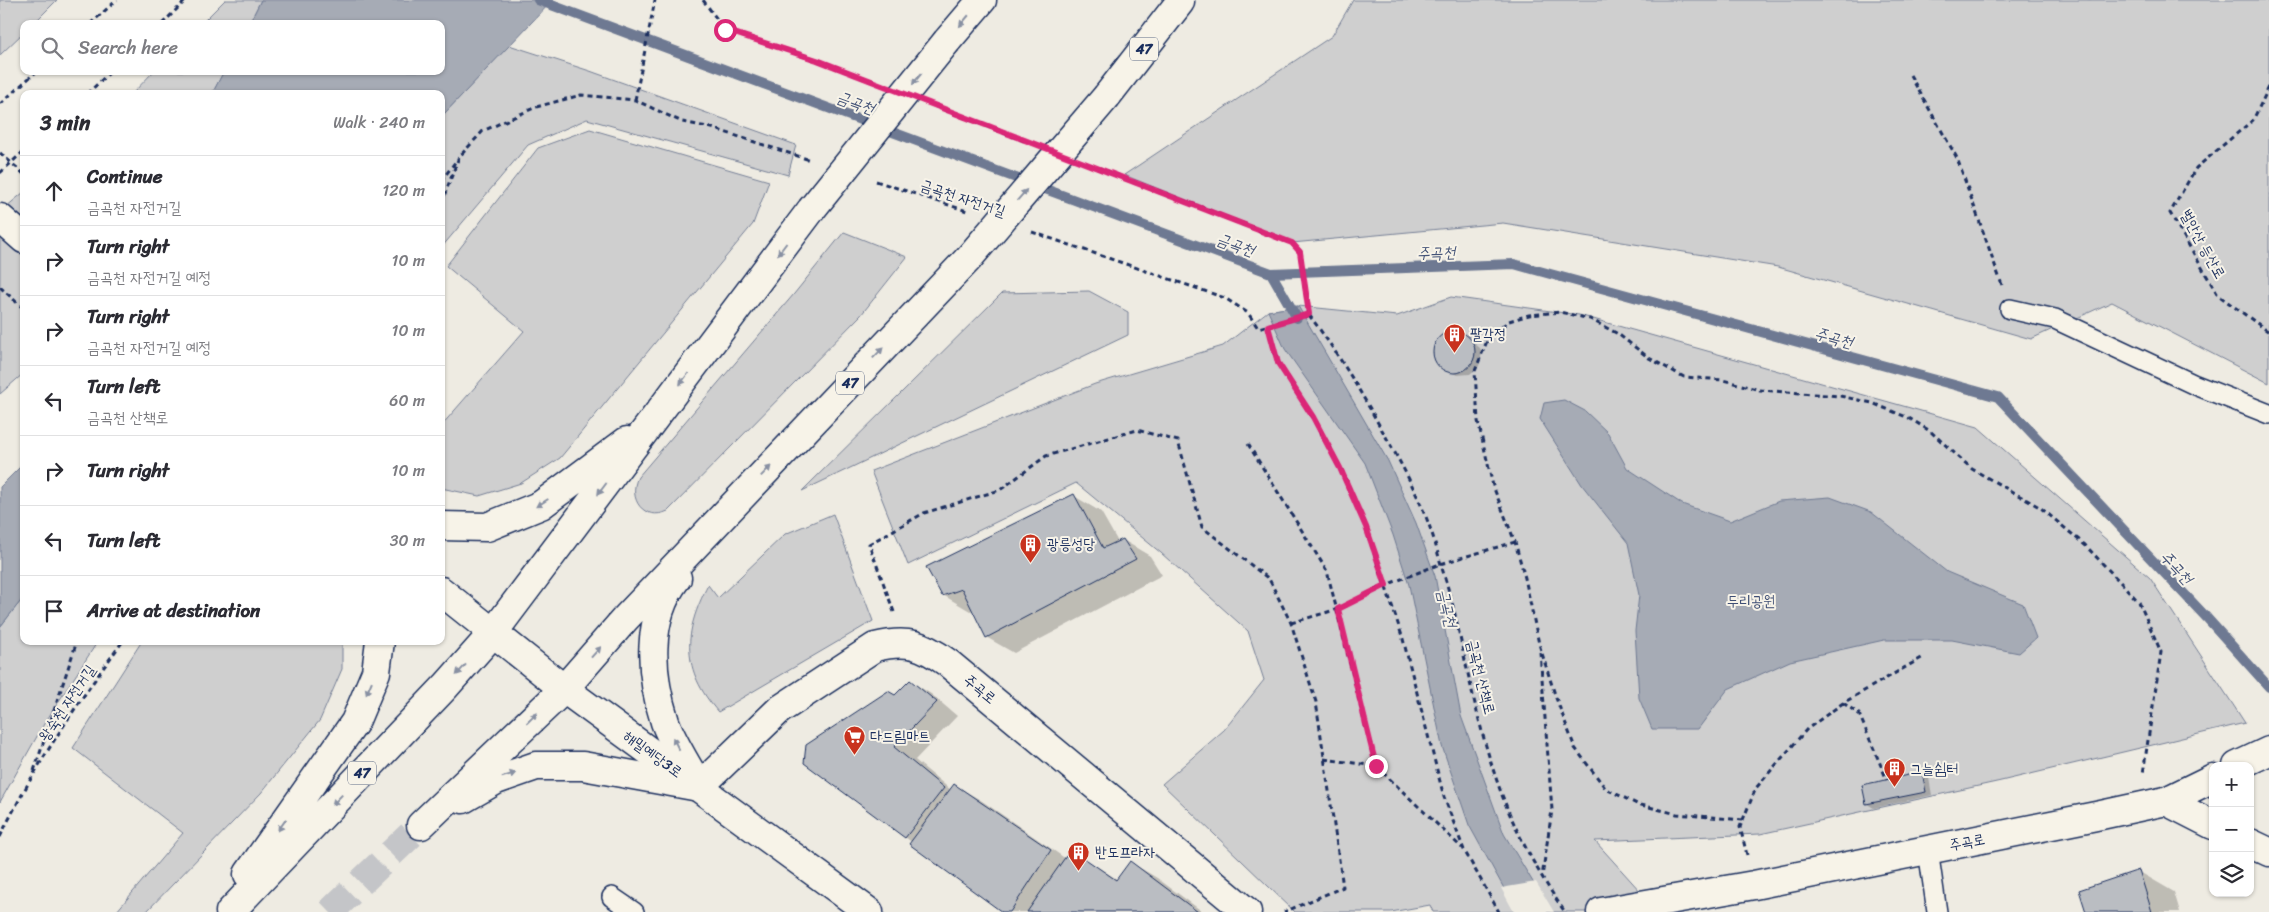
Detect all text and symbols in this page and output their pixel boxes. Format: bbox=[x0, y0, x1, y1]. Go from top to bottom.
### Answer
one-way arrow bbox=[959, 14, 970, 27]
route start bbox=[714, 19, 737, 42]
search box bbox=[20, 20, 445, 75]
text: Search here bbox=[78, 31, 178, 64]
icon: search bbox=[38, 34, 66, 62]
road number: 47 bbox=[1130, 38, 1158, 61]
one-way arrow bbox=[911, 73, 922, 86]
water label: 금곡천 bbox=[833, 82, 881, 123]
text: 3 min bbox=[40, 104, 90, 142]
text: Walk · 240 m bbox=[333, 108, 425, 137]
text: Continue bbox=[87, 160, 163, 193]
street label: 금곡천 자전거길 bbox=[917, 172, 1009, 224]
text: 120 m bbox=[382, 176, 425, 205]
icon: ahead bbox=[40, 177, 68, 205]
one-way arrow bbox=[1017, 189, 1028, 202]
text: 금곡천 자전거길 bbox=[87, 193, 181, 222]
street label: 벌안산 등산로 bbox=[2173, 204, 2233, 284]
water label: 금곡천 bbox=[1213, 224, 1261, 265]
text: Turn right bbox=[87, 230, 169, 263]
water label: 주곡천 bbox=[1416, 237, 1458, 268]
one-way arrow bbox=[777, 242, 787, 256]
text: 10 m bbox=[392, 246, 425, 275]
icon: right bbox=[40, 247, 68, 275]
text: 금곡천 자전거길 예정 bbox=[87, 263, 211, 292]
text: Turn right bbox=[87, 300, 169, 333]
text: 10 m bbox=[392, 316, 425, 345]
icon: right bbox=[40, 317, 68, 345]
water label: 주곡천 bbox=[1811, 318, 1858, 357]
place label: 팔각정 bbox=[1470, 321, 1506, 347]
building icon: 팔각정 bbox=[1442, 322, 1466, 353]
text: 금곡천 자전거길 예정 bbox=[87, 333, 211, 362]
one-way arrow bbox=[872, 348, 884, 360]
text: Turn left bbox=[87, 370, 160, 403]
one-way arrow bbox=[679, 372, 690, 385]
road number: 47 bbox=[836, 372, 864, 394]
text: 60 m bbox=[389, 386, 425, 415]
icon: left bbox=[40, 387, 68, 415]
text: 금곡천 산책로 bbox=[87, 403, 168, 432]
text: Turn right bbox=[87, 454, 169, 487]
text: 10 m bbox=[392, 456, 425, 485]
icon: right bbox=[40, 457, 68, 485]
one-way arrow bbox=[760, 465, 772, 477]
one-way arrow bbox=[597, 482, 607, 496]
one-way arrow bbox=[536, 498, 549, 507]
text: Turn left bbox=[87, 524, 160, 557]
text: 30 m bbox=[390, 526, 425, 555]
icon: left bbox=[40, 527, 68, 555]
place label: 광릉성당 bbox=[1047, 531, 1095, 557]
building icon: 광릉성당 bbox=[1019, 532, 1043, 563]
water label: 주곡천 bbox=[2153, 543, 2202, 593]
water label: 금곡천 bbox=[1429, 586, 1466, 632]
park label: 두리공원 bbox=[1727, 588, 1775, 614]
text: Arrive at destination bbox=[87, 594, 260, 627]
icon: arrive bbox=[40, 597, 68, 625]
street label: 금곡천 산책로 bbox=[1459, 637, 1503, 717]
one-way arrow bbox=[590, 647, 602, 659]
street label: 왕숙천 자전거길 bbox=[32, 659, 102, 747]
one-way arrow bbox=[455, 663, 466, 676]
street label: 주곡로 bbox=[958, 668, 1002, 710]
one-way arrow bbox=[365, 681, 373, 695]
one-way arrow bbox=[526, 713, 538, 725]
street label: 해밀예당3로 bbox=[618, 723, 688, 785]
place label: 다드림마트 bbox=[870, 723, 930, 749]
supermarket icon: 다드림마트 bbox=[842, 724, 866, 755]
one-way arrow bbox=[672, 736, 680, 751]
route end bbox=[1365, 755, 1388, 778]
place label: 그늘쉼터 bbox=[1910, 756, 1958, 782]
building icon: 그늘쉼터 bbox=[1882, 757, 1906, 788]
road number: 47 bbox=[348, 761, 376, 784]
map controls bbox=[2209, 762, 2254, 897]
button: + bbox=[2209, 762, 2254, 807]
one-way arrow bbox=[502, 771, 517, 779]
one-way arrow bbox=[331, 794, 343, 806]
button: − bbox=[2209, 807, 2254, 852]
one-way arrow bbox=[277, 818, 287, 832]
street label: 주곡로 bbox=[1947, 826, 1987, 858]
place label: 반도프라자 bbox=[1095, 839, 1155, 865]
building icon: 반도프라자 bbox=[1067, 840, 1091, 871]
button: layers bbox=[2209, 852, 2254, 897]

